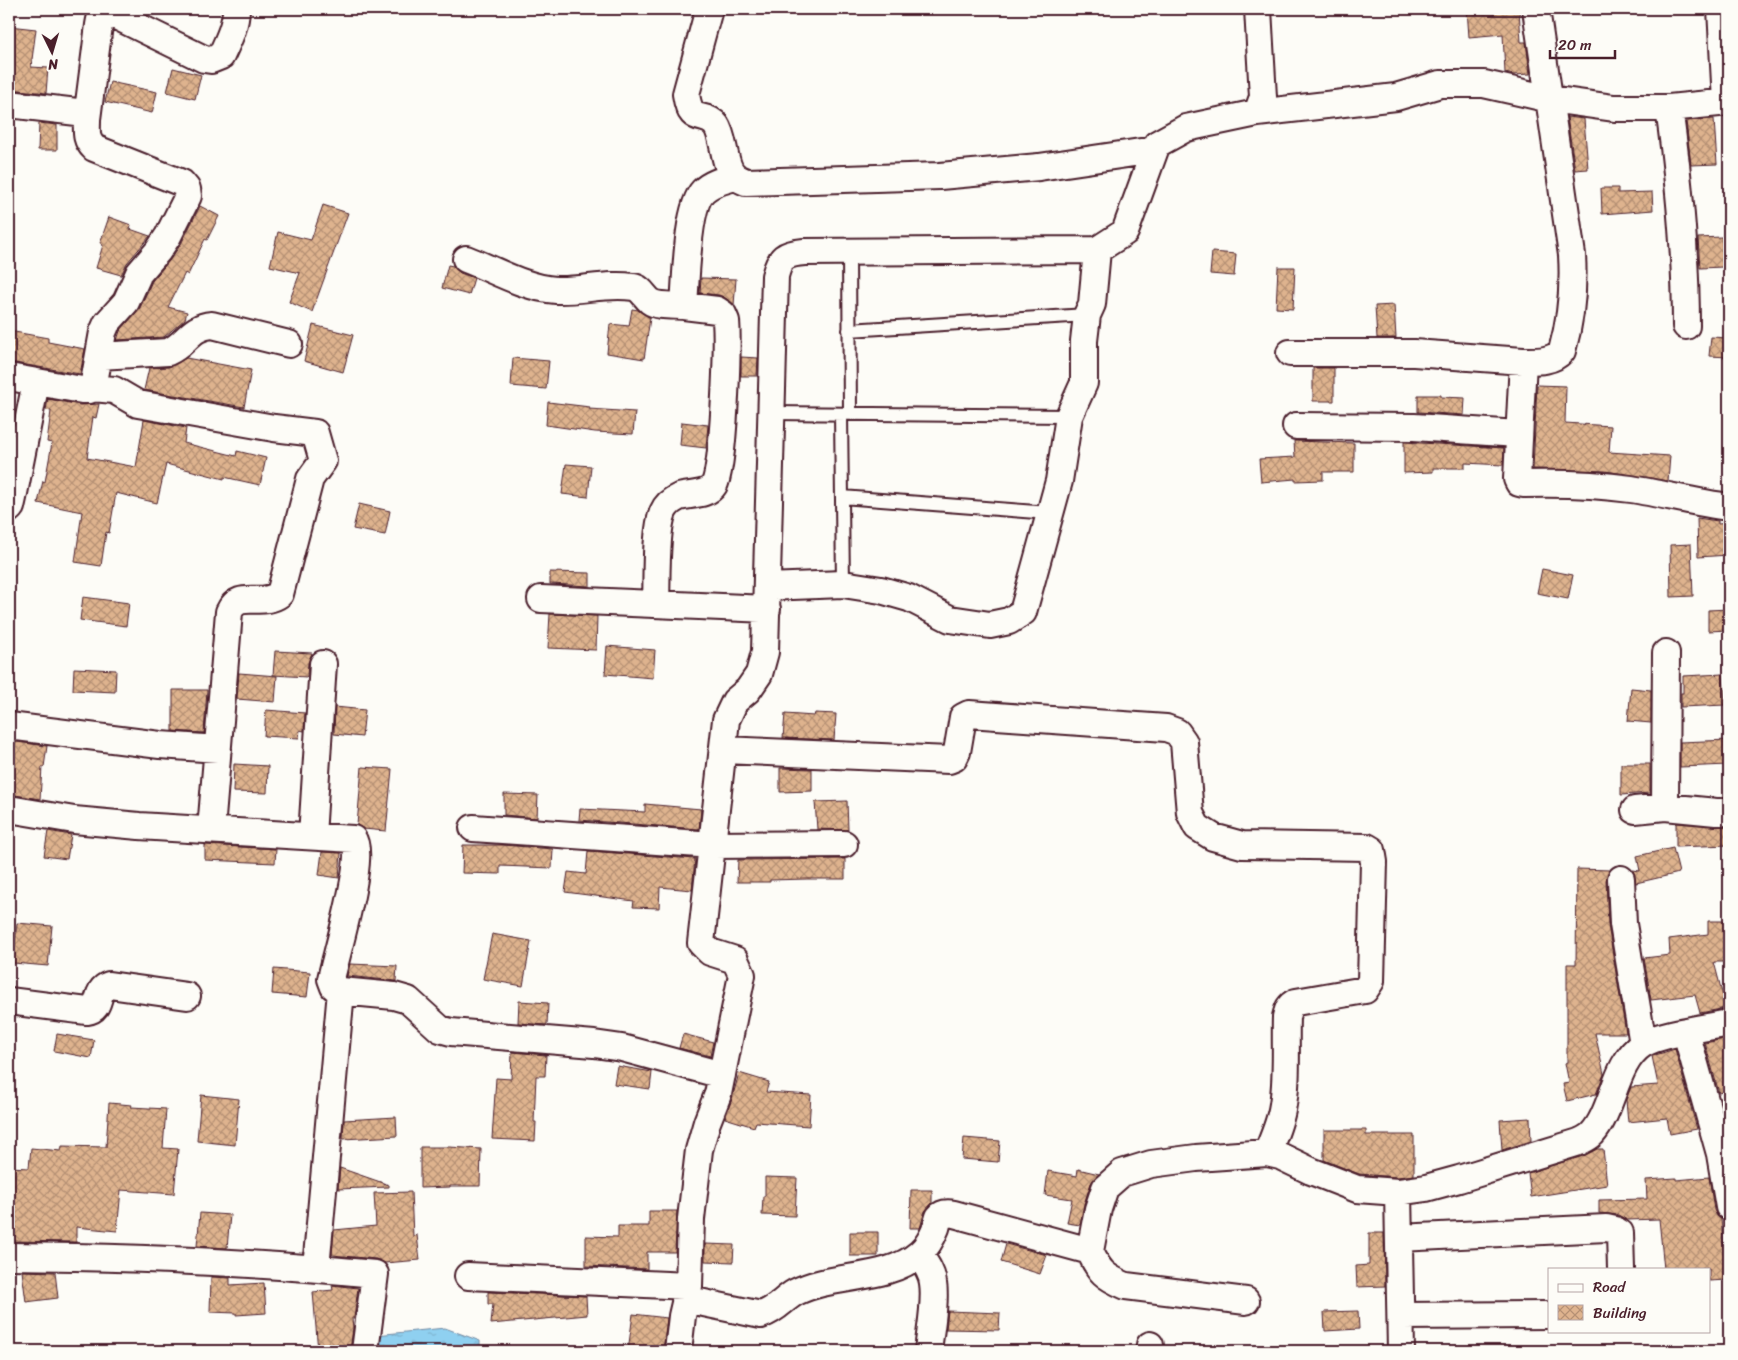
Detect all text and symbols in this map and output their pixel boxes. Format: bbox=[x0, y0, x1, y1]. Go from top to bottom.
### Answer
north arrow bbox=[28, 28, 78, 78]
scale bar bbox=[1550, 28, 1616, 60]
text: 20 m bbox=[1558, 32, 1592, 58]
text: N bbox=[47, 51, 60, 77]
legend bbox=[1548, 1268, 1710, 1332]
text: Road bbox=[1593, 1274, 1626, 1300]
text: Building bbox=[1593, 1300, 1647, 1326]

